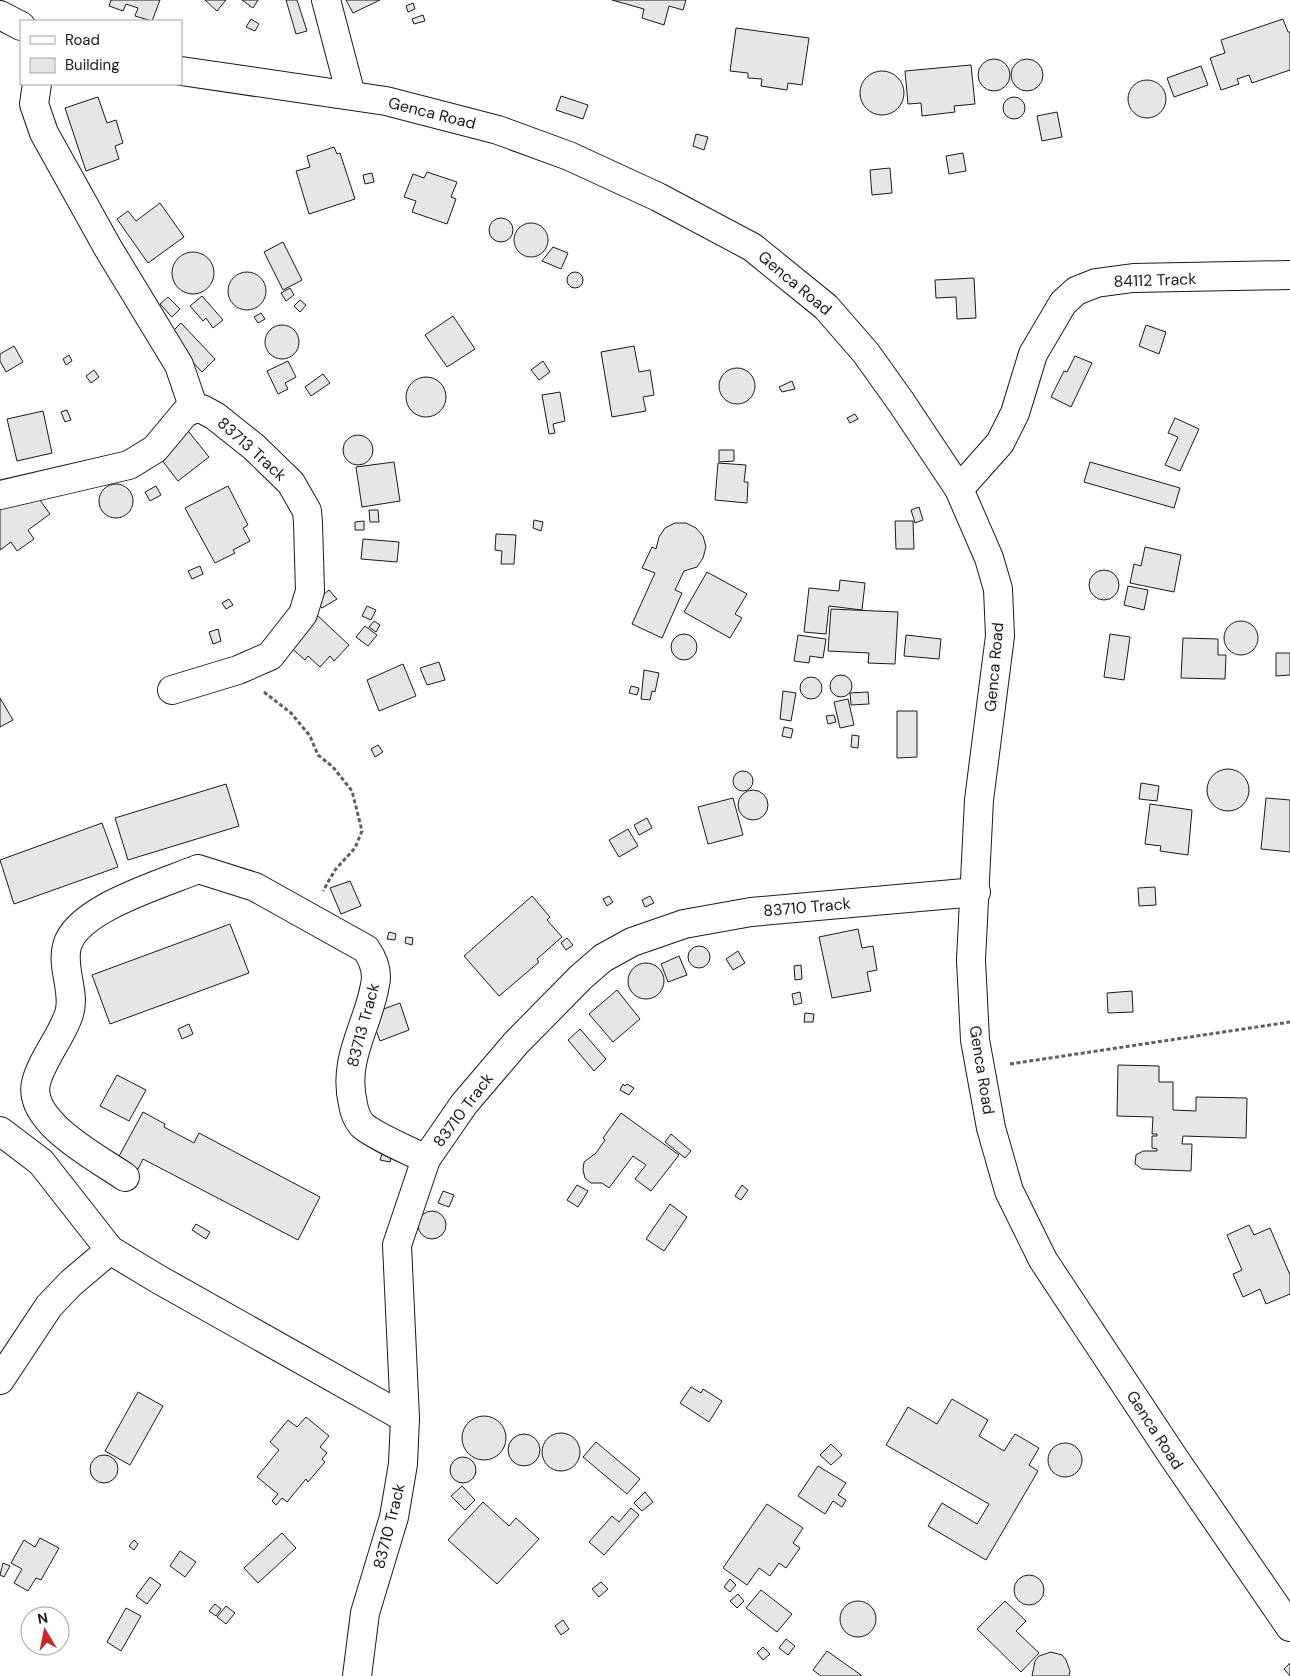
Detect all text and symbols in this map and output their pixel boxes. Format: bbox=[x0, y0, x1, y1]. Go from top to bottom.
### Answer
legend bbox=[20, 20, 182, 85]
text: Road bbox=[65, 30, 100, 50]
text: Building bbox=[65, 55, 120, 75]
street label: Genca Road bbox=[386, 92, 478, 134]
street label: Genca Road bbox=[754, 246, 836, 320]
street label: 84112 Track bbox=[1113, 268, 1197, 292]
street label: 83713 Track bbox=[213, 412, 291, 486]
street label: Genca Road bbox=[980, 621, 1008, 713]
street label: 83710 Track bbox=[762, 893, 852, 921]
street label: 83713 Track bbox=[342, 981, 384, 1069]
street label: Genca Road bbox=[965, 1024, 999, 1116]
street label: 83710 Track bbox=[428, 1069, 498, 1151]
street label: Genca Road bbox=[1122, 1387, 1188, 1473]
street label: 83710 Track bbox=[368, 1481, 410, 1571]
north arrow bbox=[20, 1606, 70, 1656]
text: N bbox=[36, 1608, 49, 1628]

